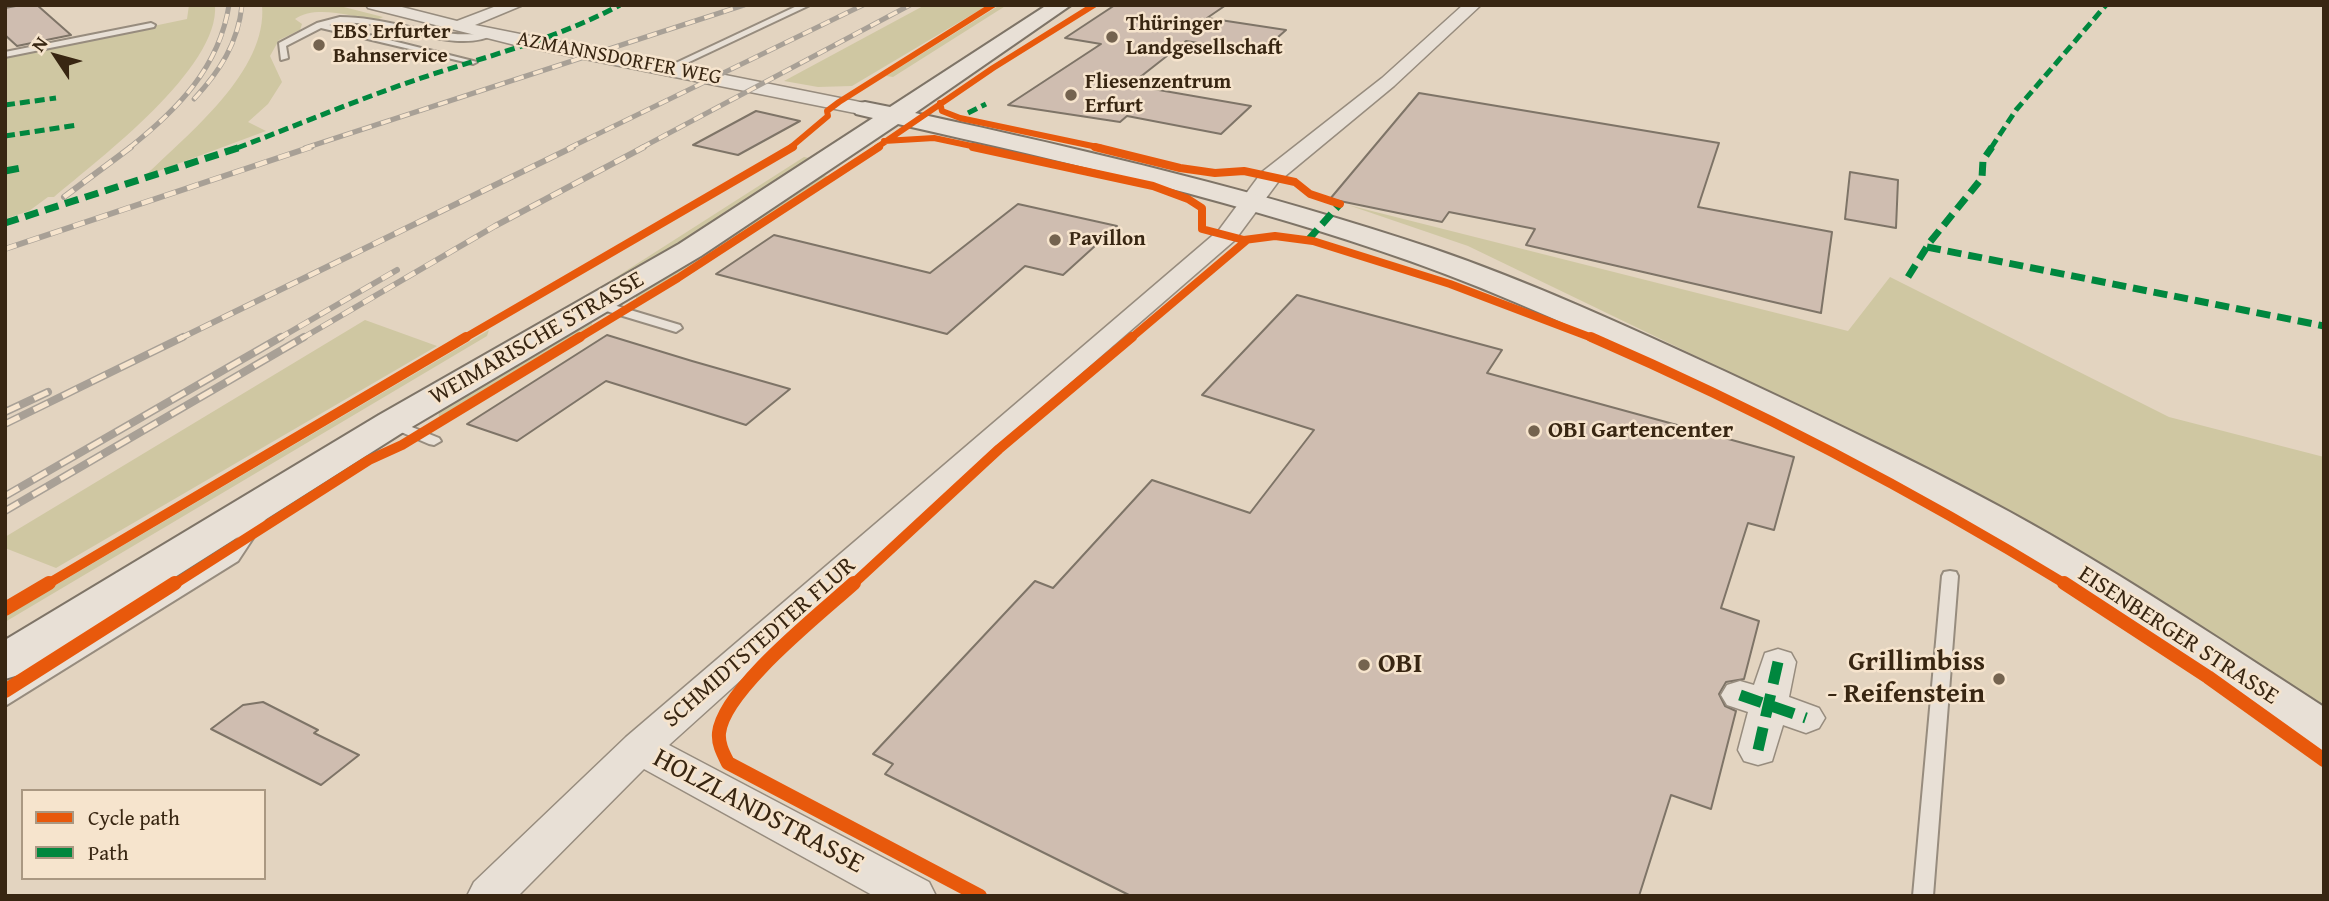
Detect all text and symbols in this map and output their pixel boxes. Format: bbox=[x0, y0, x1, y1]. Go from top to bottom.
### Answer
place label: Thüringer Landgesellschaft bbox=[1126, 12, 1283, 62]
place label: EBS Erfurter Bahnservice bbox=[333, 20, 451, 70]
north arrow bbox=[21, 21, 91, 91]
street label: AZMANNSDORFER WEG bbox=[515, 27, 723, 91]
marker: Thüringer Landgesellschaft bbox=[1104, 29, 1120, 45]
text: N bbox=[24, 30, 54, 57]
marker: EBS Erfurter Bahnservice bbox=[311, 37, 327, 53]
place label: Fliesenzentrum Erfurt bbox=[1085, 70, 1231, 120]
marker: Fliesenzentrum Erfurt bbox=[1063, 87, 1079, 103]
place label: Pavillon bbox=[1069, 227, 1146, 253]
marker: Pavillon bbox=[1047, 232, 1063, 248]
street label: WEIMARISCHE STRASSE bbox=[425, 266, 649, 412]
place label: OBI Gartencenter bbox=[1548, 417, 1733, 445]
marker: OBI Gartencenter bbox=[1526, 423, 1542, 439]
street label: SCHMIDTSTEDTER FLUR bbox=[658, 552, 862, 734]
street label: EISENBERGER STRASSE bbox=[2072, 560, 2284, 712]
place label: Grillimbiss - Reifenstein bbox=[1827, 646, 1985, 712]
place label: OBI bbox=[1378, 648, 1422, 682]
marker: OBI bbox=[1356, 657, 1372, 673]
marker: Grillimbiss - Reifenstein bbox=[1991, 671, 2007, 687]
street label: HOLZLANDSTRASSE bbox=[647, 742, 869, 882]
legend bbox=[21, 789, 266, 880]
text: Cycle path bbox=[88, 802, 180, 833]
text: Path bbox=[88, 837, 128, 868]

